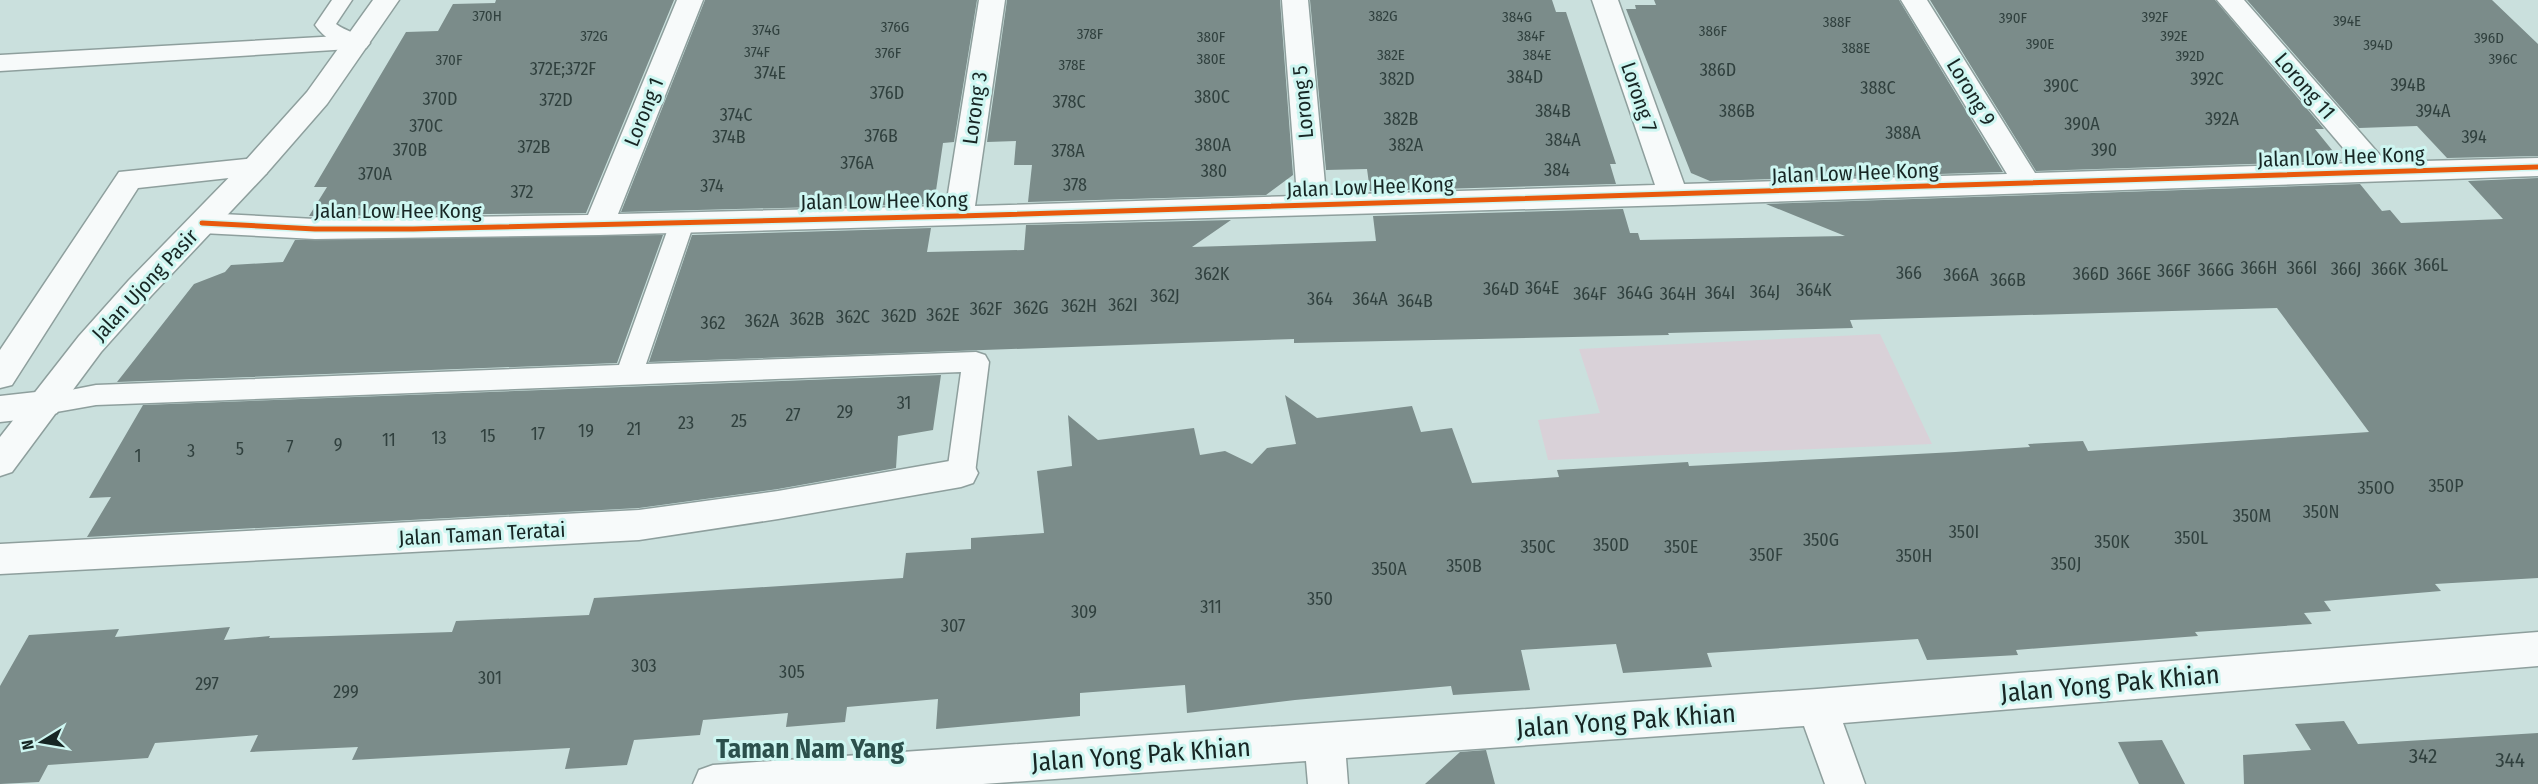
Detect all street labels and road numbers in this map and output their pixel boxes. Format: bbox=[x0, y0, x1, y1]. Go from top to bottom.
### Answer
street label: Lorong 11 bbox=[2269, 47, 2341, 125]
street label: Lorong 9 bbox=[1941, 54, 2001, 130]
street label: Lorong 7 bbox=[1615, 59, 1663, 135]
street label: Lorong 5 bbox=[1287, 64, 1319, 140]
street label: Lorong 3 bbox=[957, 70, 993, 146]
street label: Lorong 1 bbox=[619, 74, 669, 150]
street label: Jalan Low Hee Kong bbox=[2257, 141, 2425, 173]
street label: Jalan Low Hee Kong bbox=[1771, 157, 1939, 189]
street label: Jalan Low Hee Kong bbox=[1286, 171, 1454, 203]
street label: Jalan Low Hee Kong bbox=[800, 187, 968, 215]
street label: Jalan Low Hee Kong bbox=[314, 198, 482, 224]
street label: Jalan Ujong Pasir bbox=[86, 223, 204, 346]
street label: Jalan Taman Teratai bbox=[398, 517, 566, 551]
street label: Jalan Yong Pak Khian bbox=[1999, 659, 2221, 709]
street label: Jalan Yong Pak Khian bbox=[1515, 698, 1737, 744]
street label: Jalan Yong Pak Khian bbox=[1030, 732, 1252, 778]

